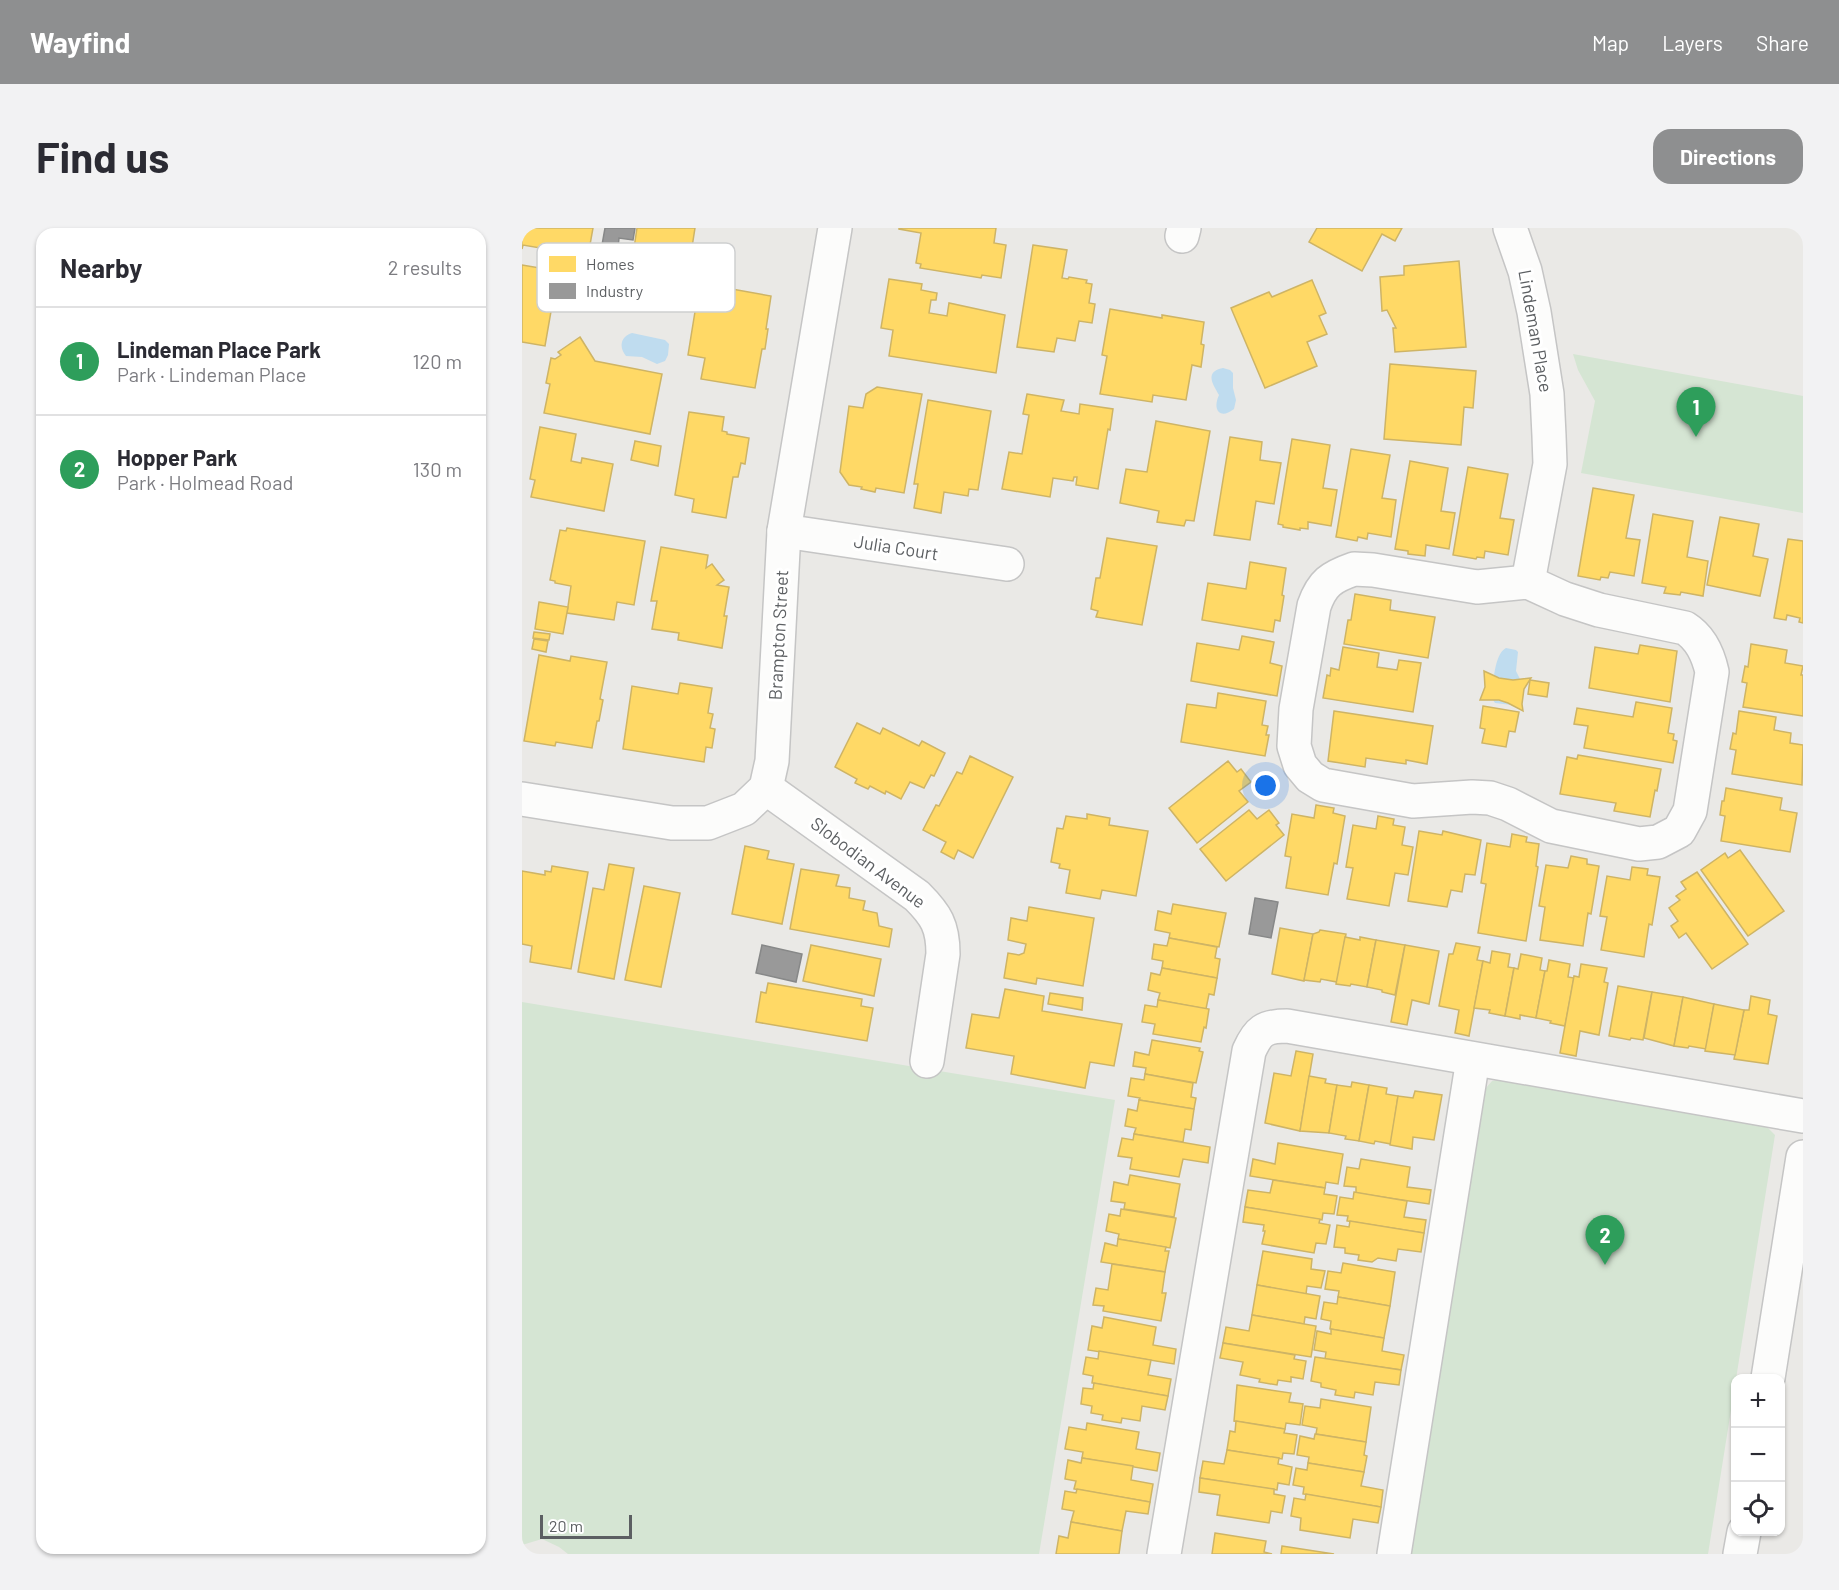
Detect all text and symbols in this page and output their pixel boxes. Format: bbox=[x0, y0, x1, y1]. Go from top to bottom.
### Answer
text: Wayfind bbox=[30, 25, 130, 59]
text: Map bbox=[1592, 30, 1629, 55]
text: Layers bbox=[1662, 30, 1723, 55]
text: Share bbox=[1756, 30, 1809, 55]
button: Directions bbox=[1653, 129, 1803, 184]
text: Find us bbox=[36, 131, 169, 181]
legend bbox=[537, 243, 735, 312]
text: Nearby bbox=[60, 252, 142, 283]
text: Homes bbox=[586, 254, 634, 273]
text: 2 results bbox=[388, 255, 462, 279]
street label: Lindeman Place bbox=[1514, 268, 1558, 394]
text: Industry bbox=[586, 281, 644, 300]
text: Lindeman Place Park bbox=[117, 336, 321, 362]
text: 1 bbox=[76, 349, 83, 373]
text: 120 m bbox=[412, 349, 462, 373]
text: Park · Lindeman Place bbox=[117, 362, 306, 386]
pin: 1 bbox=[1676, 388, 1716, 437]
text: Hopper Park bbox=[117, 444, 238, 470]
text: 2 bbox=[74, 457, 85, 481]
text: 130 m bbox=[413, 457, 462, 481]
text: Park · Holmead Road bbox=[117, 470, 293, 494]
street label: Julia Court bbox=[852, 529, 940, 565]
street label: Brampton Street bbox=[764, 569, 792, 701]
your location bbox=[1251, 771, 1280, 800]
street label: Slobodian Avenue bbox=[807, 812, 930, 913]
pin: 2 bbox=[1586, 1216, 1624, 1265]
map controls bbox=[1731, 1374, 1785, 1536]
button: + bbox=[1731, 1374, 1785, 1428]
button: − bbox=[1731, 1428, 1785, 1482]
button: locate bbox=[1731, 1482, 1785, 1536]
scale bar bbox=[540, 1512, 632, 1540]
text: 20 m bbox=[549, 1516, 583, 1535]

